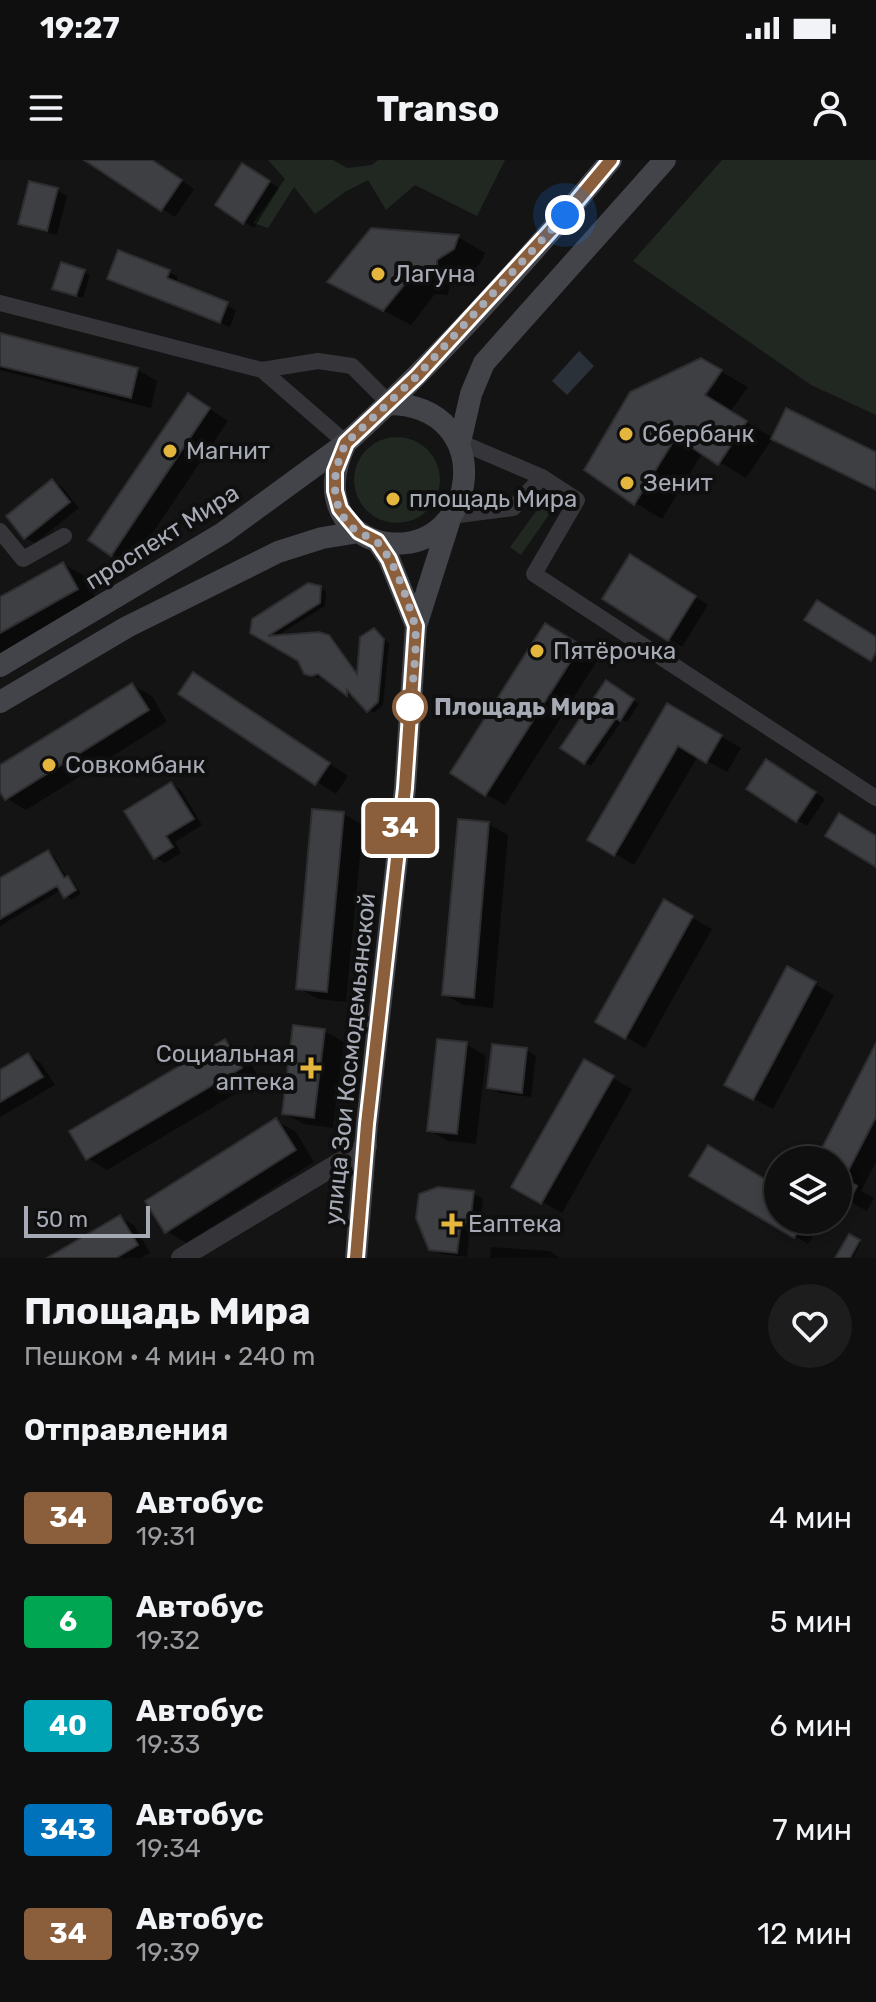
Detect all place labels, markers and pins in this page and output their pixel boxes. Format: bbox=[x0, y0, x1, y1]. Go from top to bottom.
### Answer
place label: Лагуна bbox=[394, 260, 476, 288]
marker: Лагуна bbox=[369, 265, 387, 283]
place label: Сбербанк bbox=[642, 420, 754, 448]
marker: Сбербанк bbox=[617, 425, 635, 443]
place label: Магнит bbox=[186, 437, 270, 465]
marker: Магнит bbox=[161, 442, 179, 460]
place label: Зенит bbox=[643, 469, 713, 497]
marker: Зенит bbox=[618, 474, 636, 492]
place label: площадь Мира bbox=[409, 485, 577, 513]
marker: площадь Мира bbox=[384, 490, 402, 508]
place label: Пятёрочка bbox=[553, 637, 676, 665]
marker: Пятёрочка bbox=[528, 642, 546, 660]
marker: Площадь Мира bbox=[393, 690, 427, 724]
place label: Площадь Мира bbox=[434, 693, 615, 721]
place label: Совкомбанк bbox=[65, 751, 205, 779]
marker: Совкомбанк bbox=[40, 756, 58, 774]
place label: Социальная аптека bbox=[156, 1040, 295, 1096]
marker: Социальная аптека bbox=[302, 1059, 320, 1077]
place label: Еаптека bbox=[468, 1210, 562, 1238]
marker: Еаптека bbox=[443, 1215, 461, 1233]

